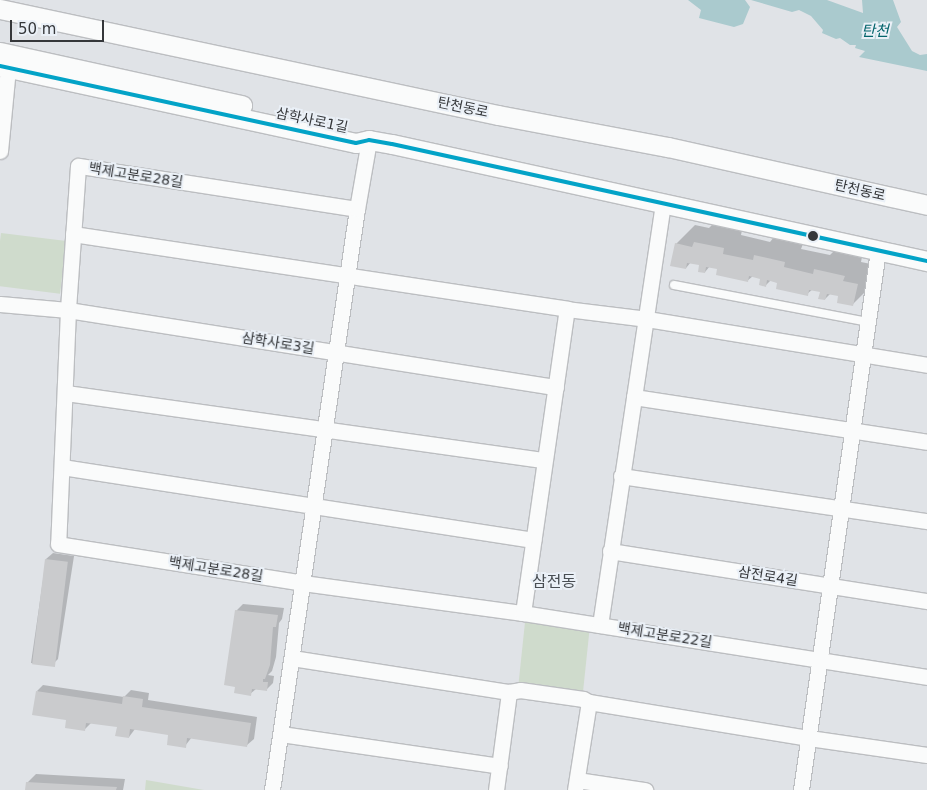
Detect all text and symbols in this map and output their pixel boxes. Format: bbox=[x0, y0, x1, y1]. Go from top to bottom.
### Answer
scale bar bbox=[12, 10, 106, 42]
text: 50 m bbox=[18, 20, 56, 38]
water label: 탄천 bbox=[861, 23, 889, 41]
street label: 탄천동로 bbox=[436, 93, 490, 121]
street label: 삼학사로1길 bbox=[274, 104, 350, 136]
street label: 백제고분로28길 bbox=[88, 159, 184, 191]
street label: 탄천동로 bbox=[833, 176, 887, 204]
unlabelled marker bbox=[808, 231, 818, 241]
street label: 삼학사로3길 bbox=[240, 329, 316, 357]
street label: 백제고분로28길 bbox=[168, 553, 264, 585]
street label: 삼전로4길 bbox=[737, 563, 799, 589]
district label: 삼전동 bbox=[532, 572, 576, 592]
street label: 백제고분로22길 bbox=[617, 619, 713, 651]

